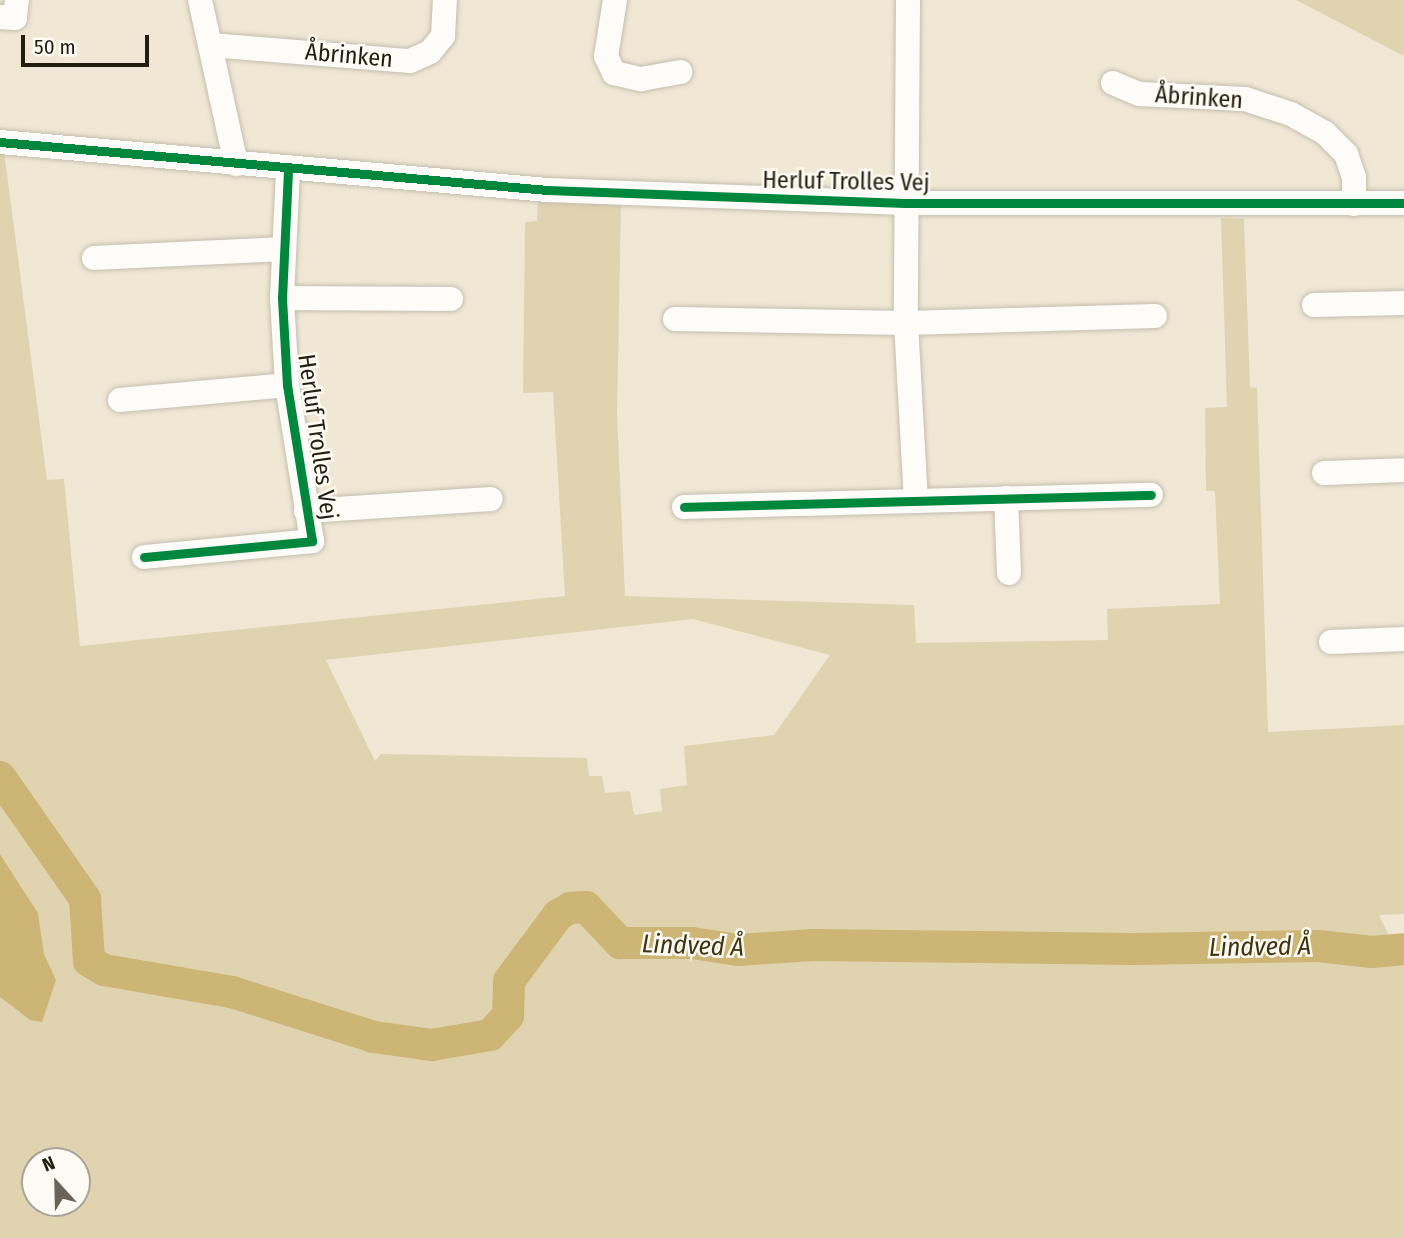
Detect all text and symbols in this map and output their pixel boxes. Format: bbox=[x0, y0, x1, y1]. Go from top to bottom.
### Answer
scale bar bbox=[24, 21, 152, 65]
text: 50 m bbox=[34, 34, 76, 60]
street label: Åbrinken bbox=[304, 38, 394, 74]
street label: Åbrinken bbox=[1154, 81, 1244, 115]
street label: Herluf Trolles Vej bbox=[762, 166, 930, 198]
street label: Herluf Trolles Vej bbox=[291, 352, 343, 522]
water label: Lindved Å bbox=[641, 929, 745, 963]
water label: Lindved Å bbox=[1209, 931, 1311, 963]
north arrow bbox=[21, 1147, 91, 1217]
text: N bbox=[39, 1151, 58, 1177]

